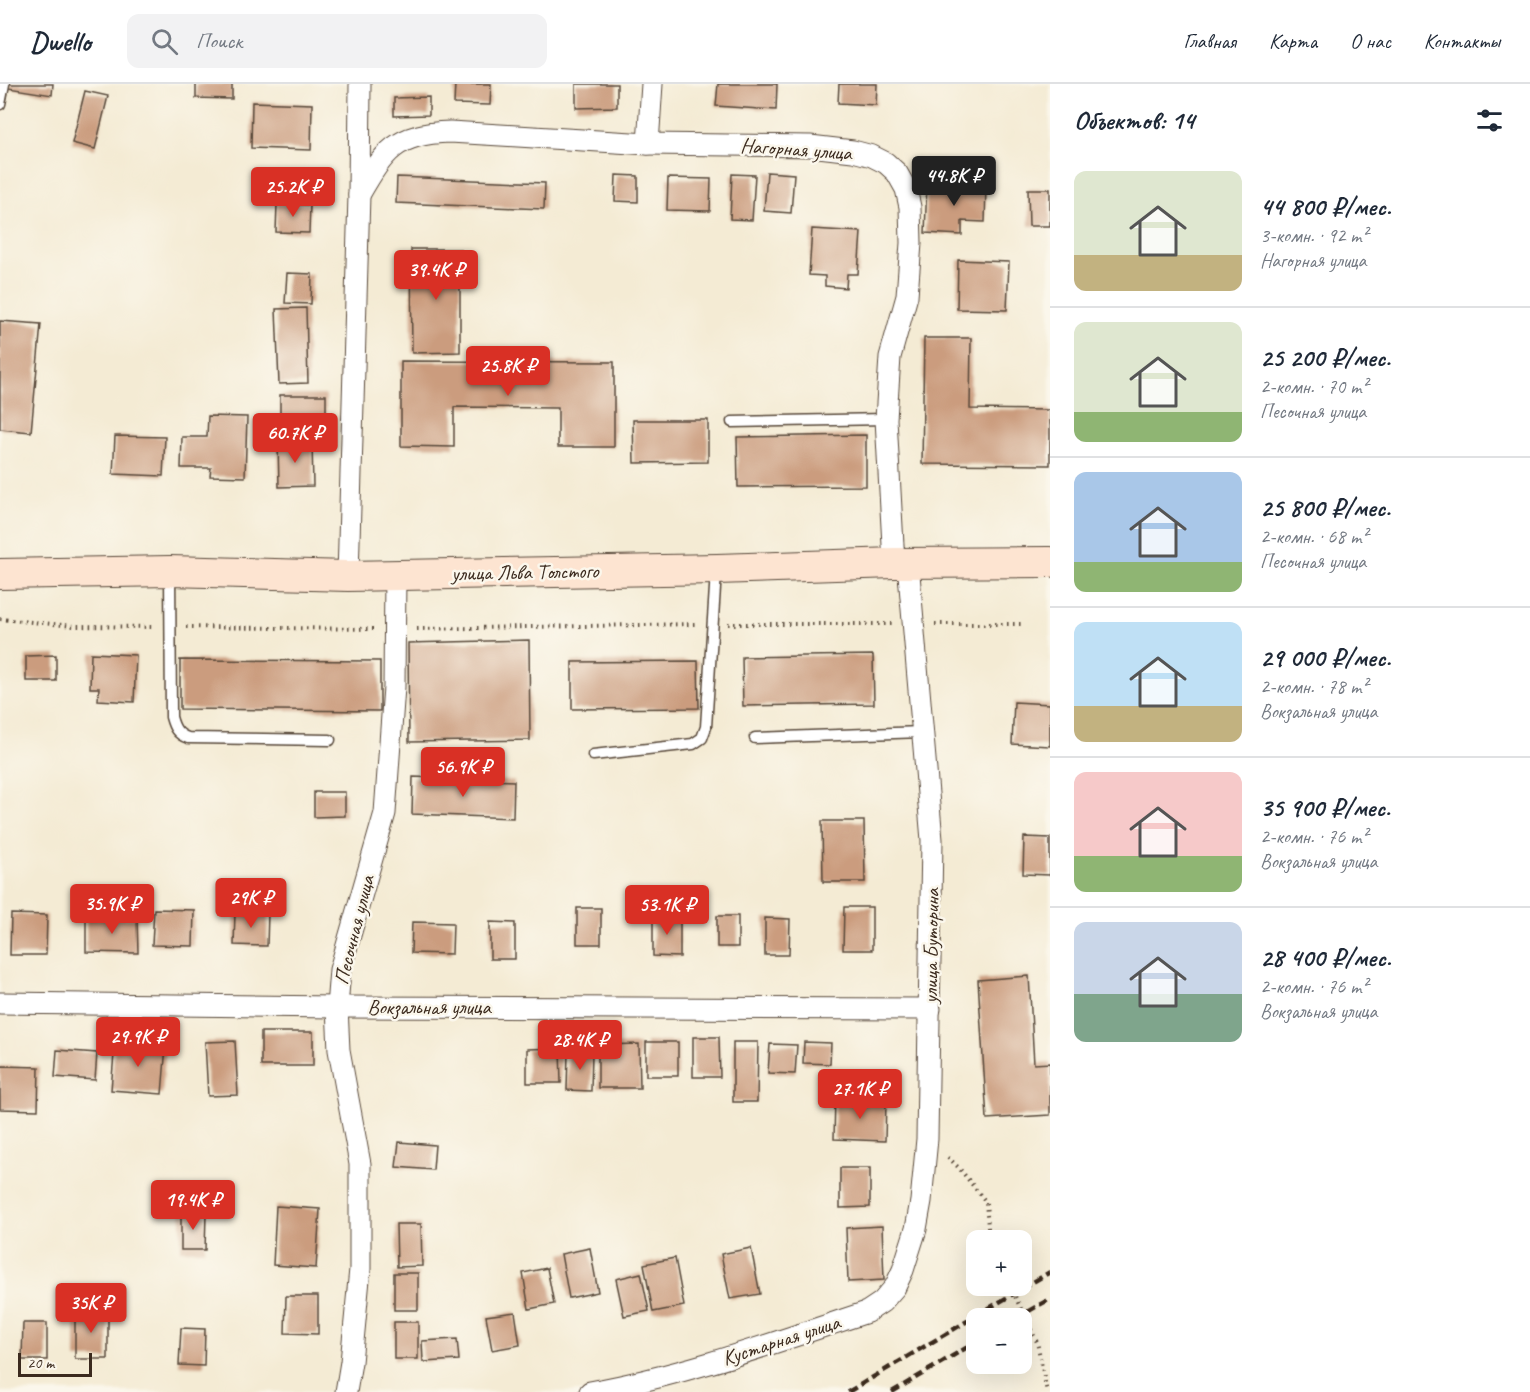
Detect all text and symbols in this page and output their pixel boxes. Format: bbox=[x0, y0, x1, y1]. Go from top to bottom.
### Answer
search box bbox=[127, 14, 547, 68]
text: Dwello bbox=[30, 24, 91, 59]
icon: search bbox=[148, 25, 181, 58]
text: Поиск bbox=[196, 27, 242, 55]
text: Главная bbox=[1183, 28, 1236, 54]
text: Карта bbox=[1269, 28, 1317, 54]
text: О нас bbox=[1350, 28, 1391, 54]
text: Контакты bbox=[1424, 28, 1500, 54]
text: Объектов: 14 bbox=[1074, 104, 1194, 137]
icon: filters bbox=[1473, 104, 1506, 137]
street label: Нагорная улица bbox=[739, 132, 854, 166]
pin: 44.8K ₽ bbox=[899, 156, 1009, 207]
text: 44.8K ₽ bbox=[926, 163, 982, 188]
pin: 25.2K ₽ bbox=[238, 167, 348, 218]
text: 25.2K ₽ bbox=[265, 174, 321, 199]
text: 44 800 ₽/мес. bbox=[1260, 190, 1391, 223]
icon: home bbox=[1122, 195, 1194, 267]
text: 3-комн. · 92 m² bbox=[1260, 223, 1368, 248]
text: Нагорная улица bbox=[1260, 248, 1366, 273]
pin: 39.4K ₽ bbox=[381, 250, 491, 301]
text: 39.4K ₽ bbox=[408, 257, 464, 282]
text: 25 200 ₽/мес. bbox=[1260, 341, 1391, 374]
pin: 25.8K ₽ bbox=[453, 346, 563, 397]
icon: home bbox=[1122, 346, 1194, 418]
text: 25.8K ₽ bbox=[480, 353, 536, 378]
text: 2-комн. · 70 m² bbox=[1260, 374, 1368, 399]
text: Песочная улица bbox=[1260, 399, 1366, 424]
pin: 60.7K ₽ bbox=[240, 413, 350, 464]
text: 60.7K ₽ bbox=[267, 420, 323, 445]
text: 25 800 ₽/мес. bbox=[1260, 491, 1391, 524]
icon: home bbox=[1122, 496, 1194, 568]
text: 2-комн. · 68 m² bbox=[1260, 524, 1368, 549]
text: Песочная улица bbox=[1260, 549, 1366, 574]
street label: улица Льва Толстого bbox=[449, 558, 600, 586]
text: 29 000 ₽/мес. bbox=[1260, 641, 1391, 674]
icon: home bbox=[1122, 646, 1194, 718]
text: 2-комн. · 78 m² bbox=[1260, 674, 1368, 699]
text: Вокзальная улица bbox=[1260, 699, 1377, 724]
pin: 56.9K ₽ bbox=[408, 747, 518, 798]
text: 56.9K ₽ bbox=[435, 754, 491, 779]
text: 35 900 ₽/мес. bbox=[1260, 791, 1390, 824]
icon: home bbox=[1122, 796, 1194, 868]
text: 2-комн. · 76 m² bbox=[1260, 824, 1368, 849]
text: Вокзальная улица bbox=[1260, 849, 1377, 874]
street label: Песочная улица bbox=[328, 871, 381, 987]
pin: 29K ₽ bbox=[209, 878, 293, 929]
pin: 35.9K ₽ bbox=[57, 884, 167, 935]
text: 29K ₽ bbox=[229, 885, 273, 910]
pin: 53.1K ₽ bbox=[612, 885, 722, 936]
street label: улица Буторина bbox=[917, 886, 945, 1006]
text: 35.9K ₽ bbox=[84, 891, 140, 916]
text: 53.1K ₽ bbox=[639, 892, 695, 917]
text: 28 400 ₽/мес. bbox=[1260, 941, 1391, 974]
icon: home bbox=[1122, 946, 1194, 1018]
text: 2-комн. · 76 m² bbox=[1260, 974, 1368, 999]
street label: Вокзальная улица bbox=[367, 994, 492, 1020]
text: Вокзальная улица bbox=[1260, 999, 1377, 1024]
pin: 29.9K ₽ bbox=[83, 1017, 193, 1068]
pin: 28.4K ₽ bbox=[525, 1020, 635, 1071]
text: 29.9K ₽ bbox=[110, 1024, 166, 1049]
text: 28.4K ₽ bbox=[552, 1027, 608, 1052]
pin: 27.1K ₽ bbox=[805, 1069, 915, 1120]
text: 27.1K ₽ bbox=[832, 1076, 888, 1101]
pin: 19.4K ₽ bbox=[138, 1180, 248, 1231]
text: 19.4K ₽ bbox=[165, 1187, 221, 1212]
map controls bbox=[966, 1230, 1032, 1374]
button: + bbox=[966, 1230, 1032, 1296]
pin: 35K ₽ bbox=[49, 1283, 133, 1334]
text: 35K ₽ bbox=[69, 1290, 113, 1315]
street label: Кустарная улица bbox=[719, 1308, 845, 1371]
button: − bbox=[966, 1308, 1032, 1374]
scale bar bbox=[18, 1350, 92, 1378]
text: 20 m bbox=[27, 1353, 54, 1373]

